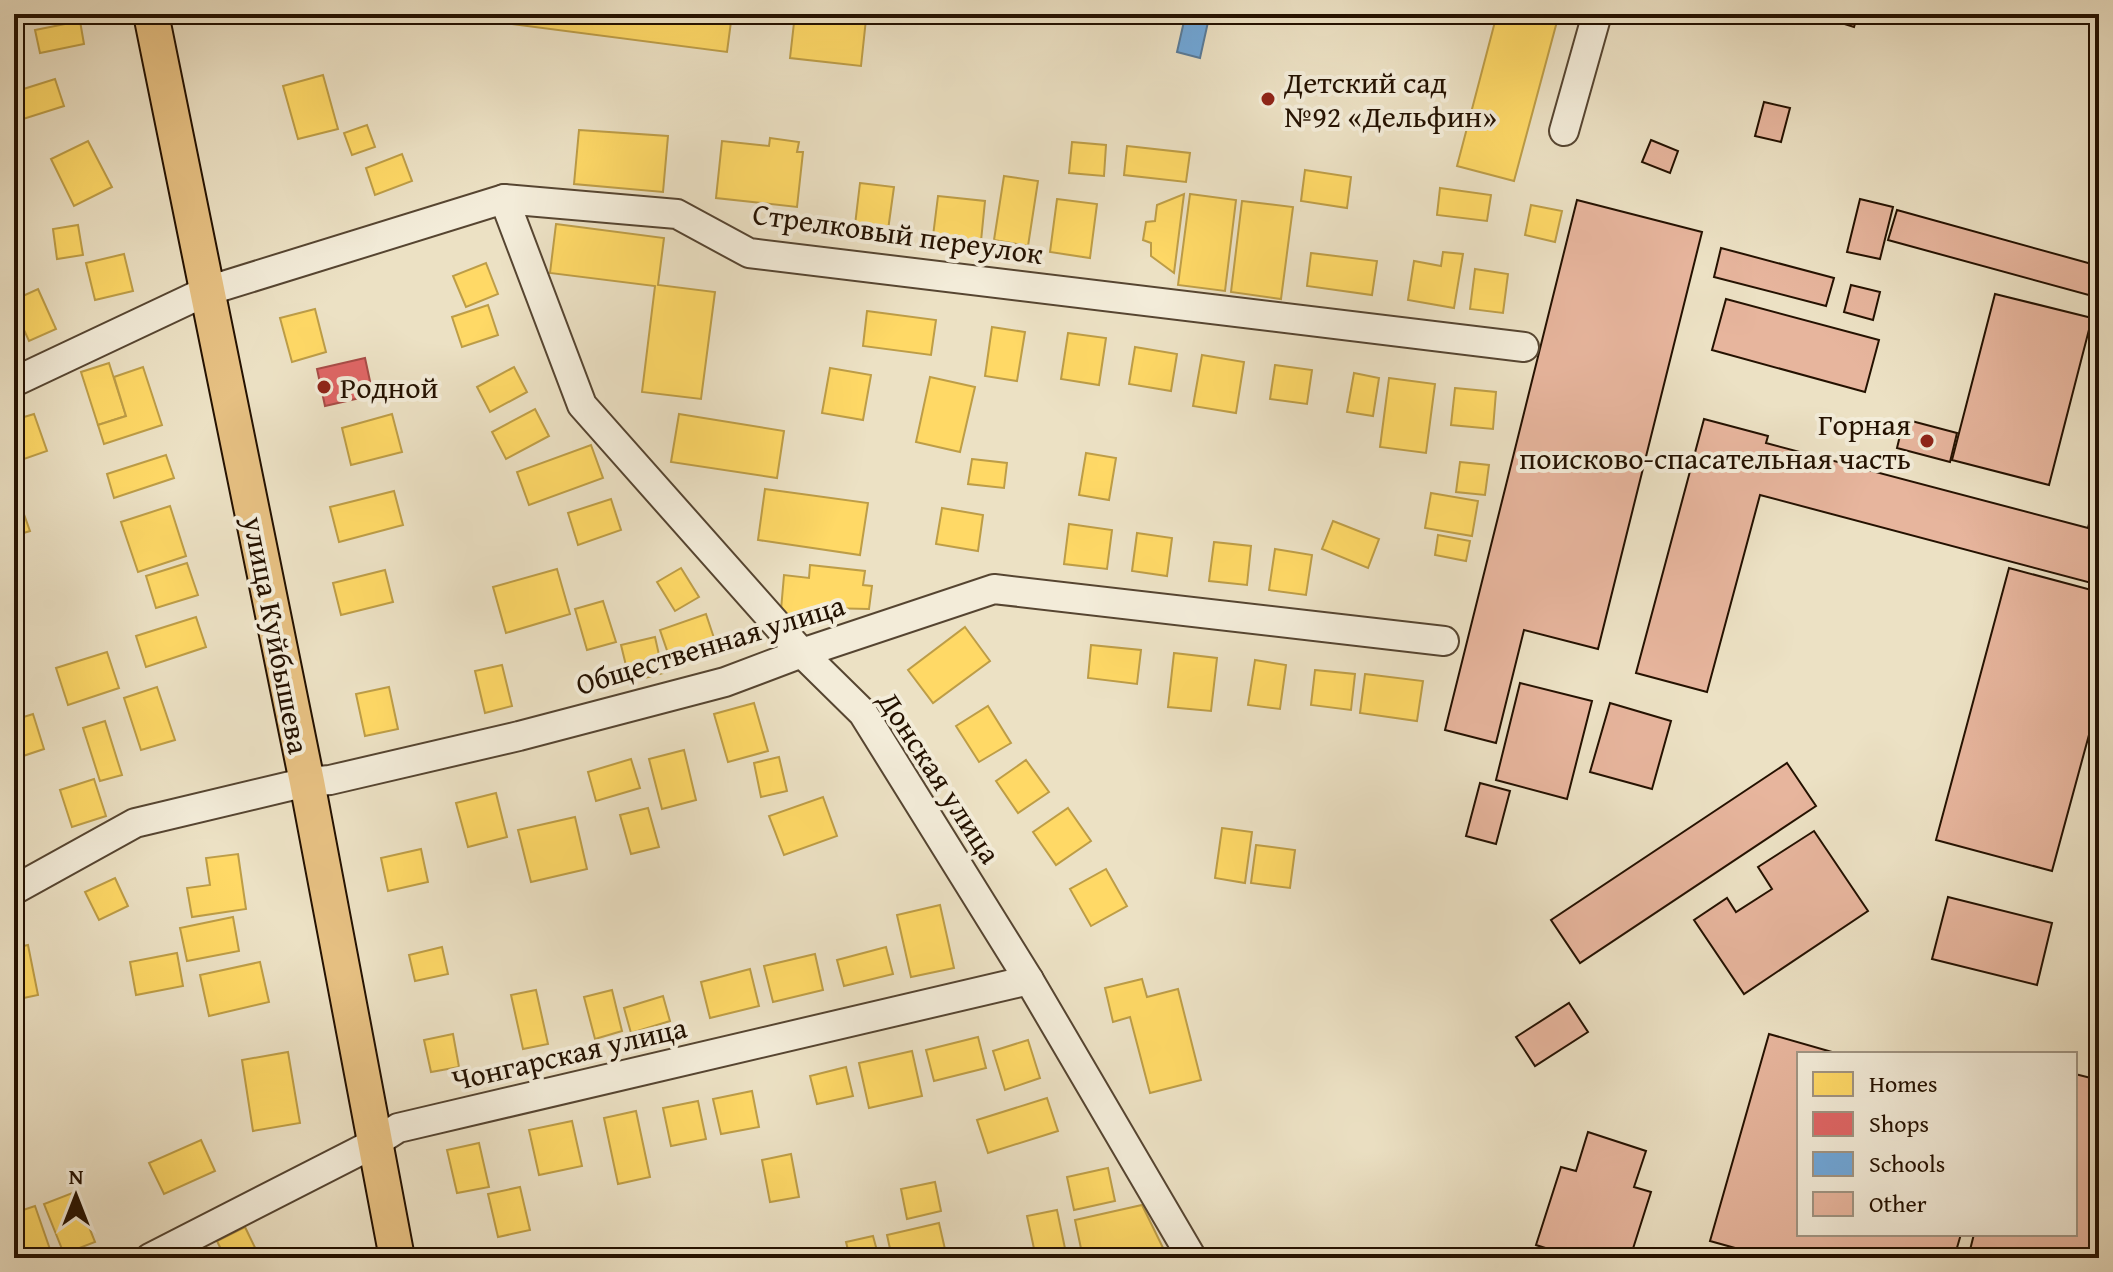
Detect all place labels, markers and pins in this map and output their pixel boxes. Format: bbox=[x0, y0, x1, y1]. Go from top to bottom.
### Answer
place label: Детский сад №92 «Дельфин» bbox=[1283, 60, 1497, 138]
marker: Детский сад №92 «Дельфин» bbox=[1259, 90, 1277, 108]
place label: Родной bbox=[340, 365, 438, 409]
marker: Родной bbox=[315, 378, 333, 396]
place label: Горная поисково-спасательная часть bbox=[1519, 402, 1911, 480]
marker: Горная поисково-спасательная часть bbox=[1918, 432, 1936, 450]

